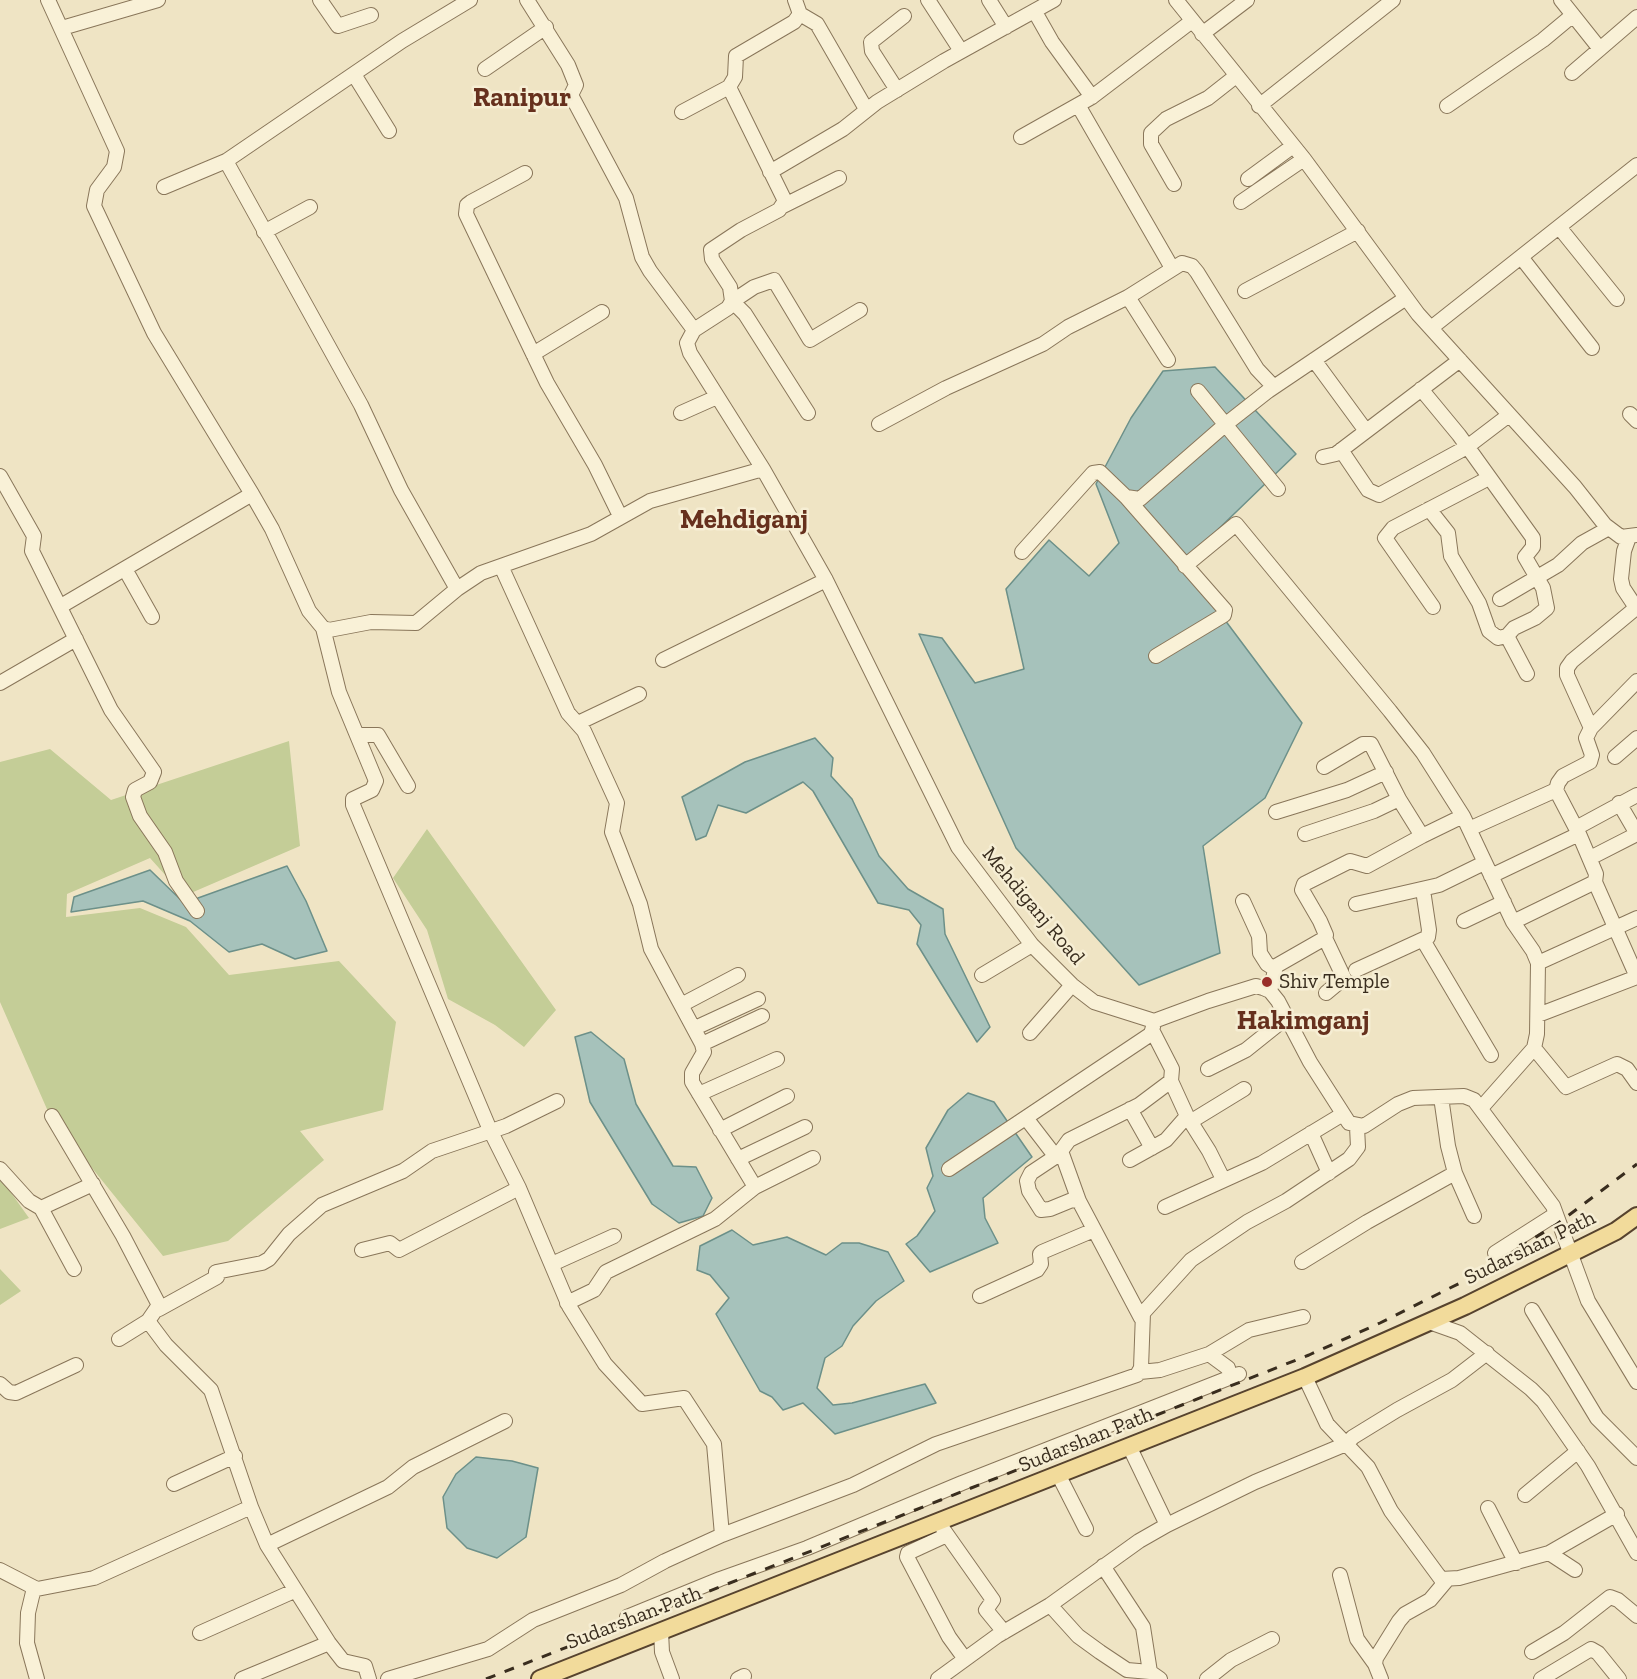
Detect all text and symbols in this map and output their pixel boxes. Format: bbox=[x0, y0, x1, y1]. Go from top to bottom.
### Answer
district label: Ranipur bbox=[473, 82, 571, 114]
district label: Mehdiganj bbox=[680, 504, 808, 536]
street label: Mehdiganj Road bbox=[976, 842, 1090, 970]
place label: Shiv Temple bbox=[1279, 969, 1390, 995]
marker: Shiv Temple bbox=[1260, 975, 1274, 989]
district label: Hakimganj bbox=[1237, 1005, 1369, 1037]
street label: Sudarshan Path bbox=[1460, 1205, 1600, 1291]
street label: Sudarshan Path bbox=[1015, 1402, 1157, 1478]
street label: Sudarshan Path bbox=[563, 1581, 705, 1655]

